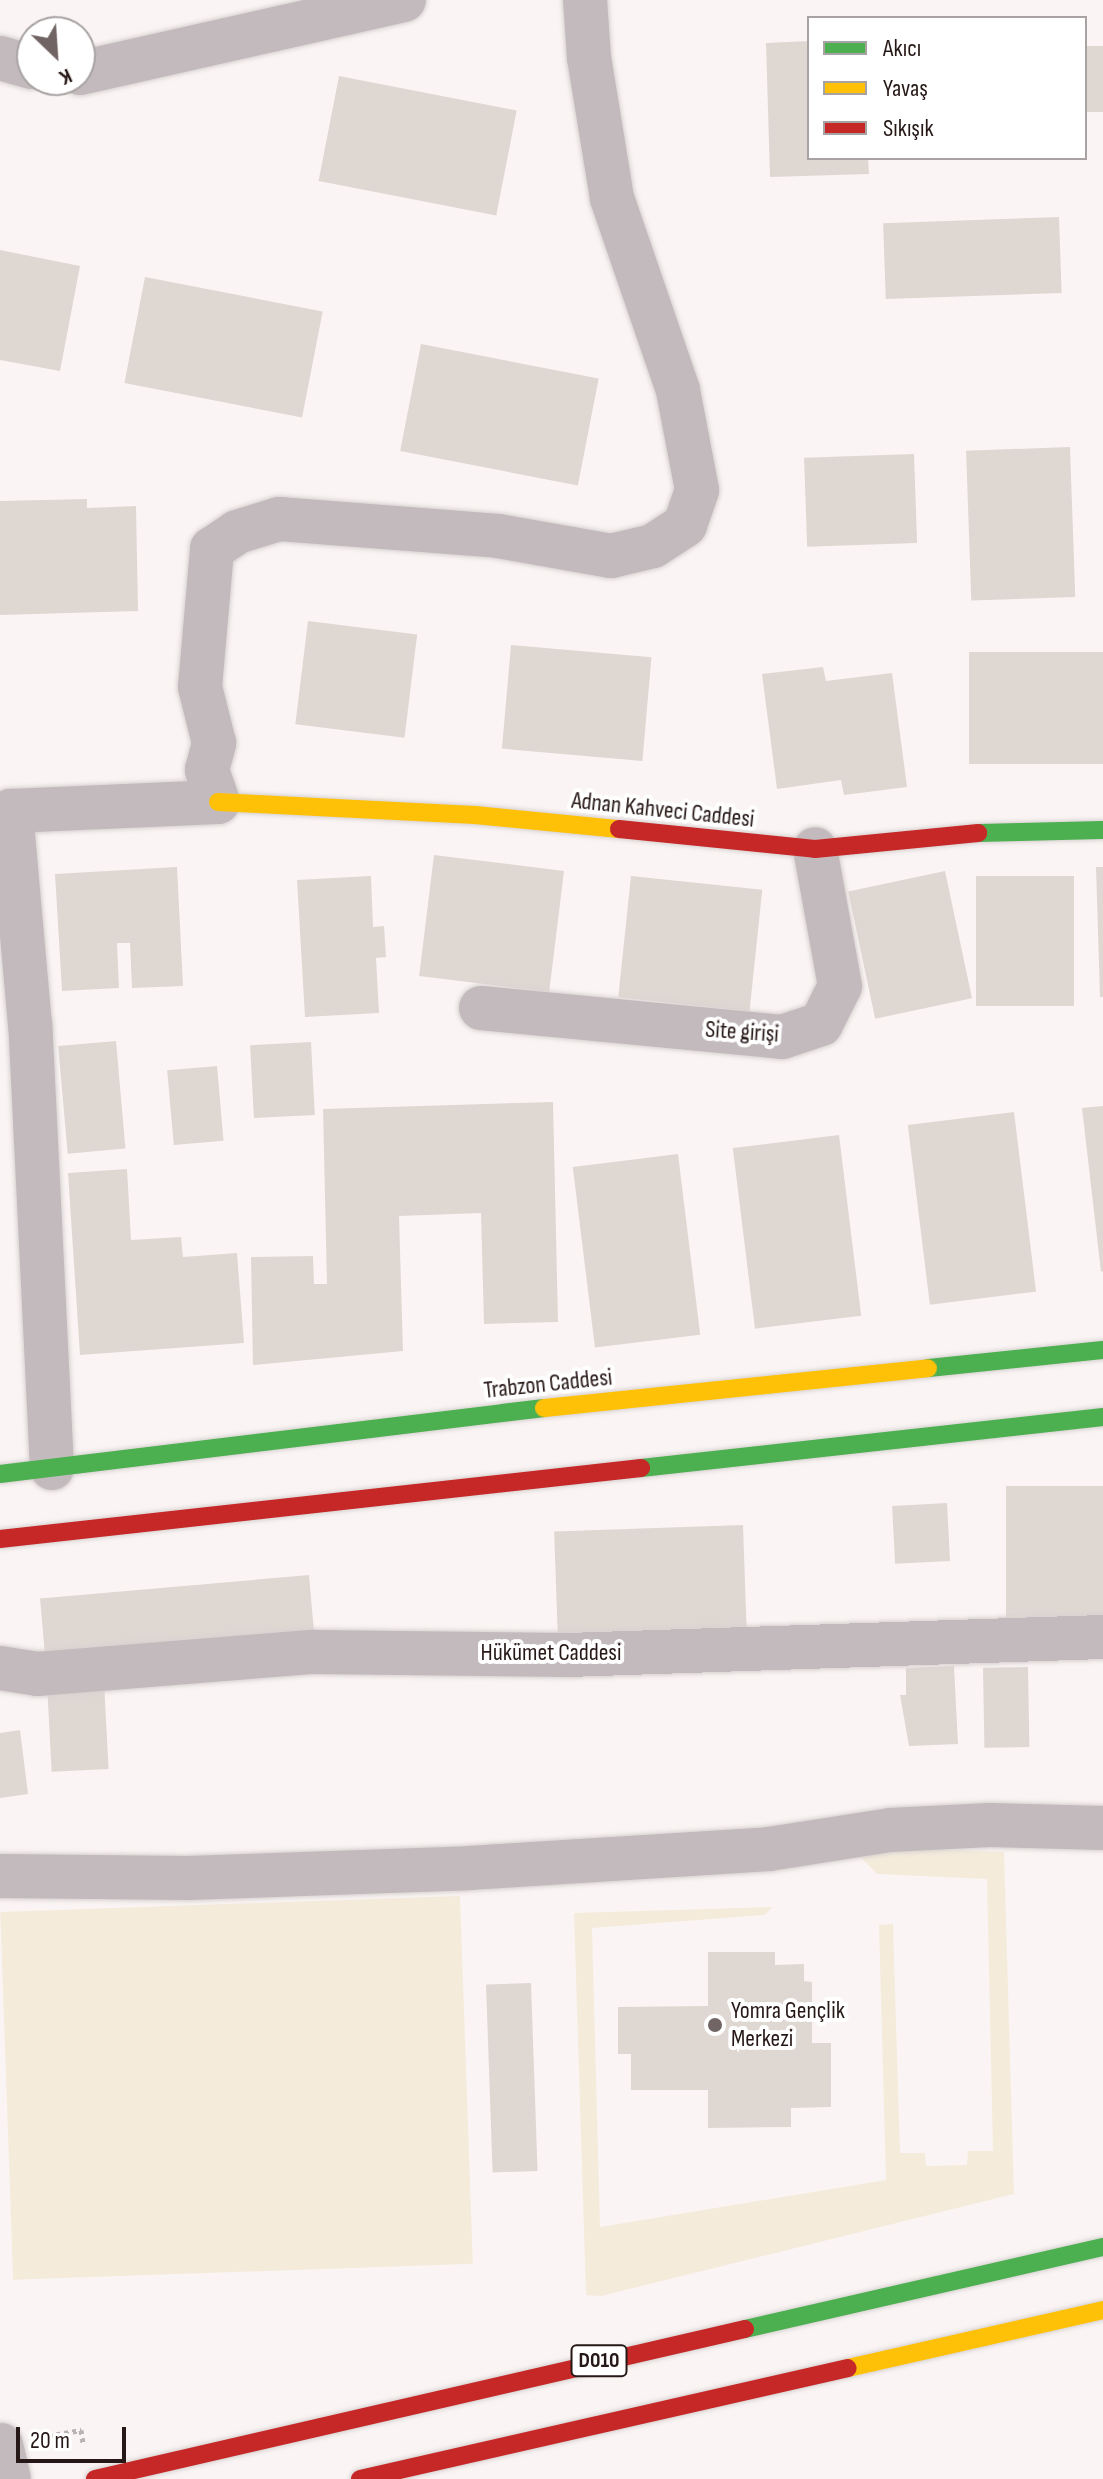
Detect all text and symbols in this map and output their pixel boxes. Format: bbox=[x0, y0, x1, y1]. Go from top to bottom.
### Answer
north arrow bbox=[16, 16, 96, 96]
legend bbox=[807, 16, 1087, 160]
text: Akıcı bbox=[883, 34, 921, 63]
text: K bbox=[55, 62, 76, 91]
text: Yavaş bbox=[883, 74, 928, 103]
text: Sıkışık bbox=[883, 114, 934, 143]
street label: Adnan Kahveci Caddesi bbox=[570, 786, 756, 834]
street label: Site girişi bbox=[704, 1015, 780, 1049]
street label: Trabzon Caddesi bbox=[482, 1363, 614, 1405]
street label: Hükümet Caddesi bbox=[481, 1639, 621, 1667]
place label: Yomra Gençlik Merkezi bbox=[731, 1997, 845, 2053]
marker: Yomra Gençlik Merkezi bbox=[706, 2016, 724, 2034]
road number: D010 bbox=[569, 2343, 629, 2379]
scale bar bbox=[20, 2411, 130, 2461]
text: 20 m bbox=[30, 2426, 70, 2455]

